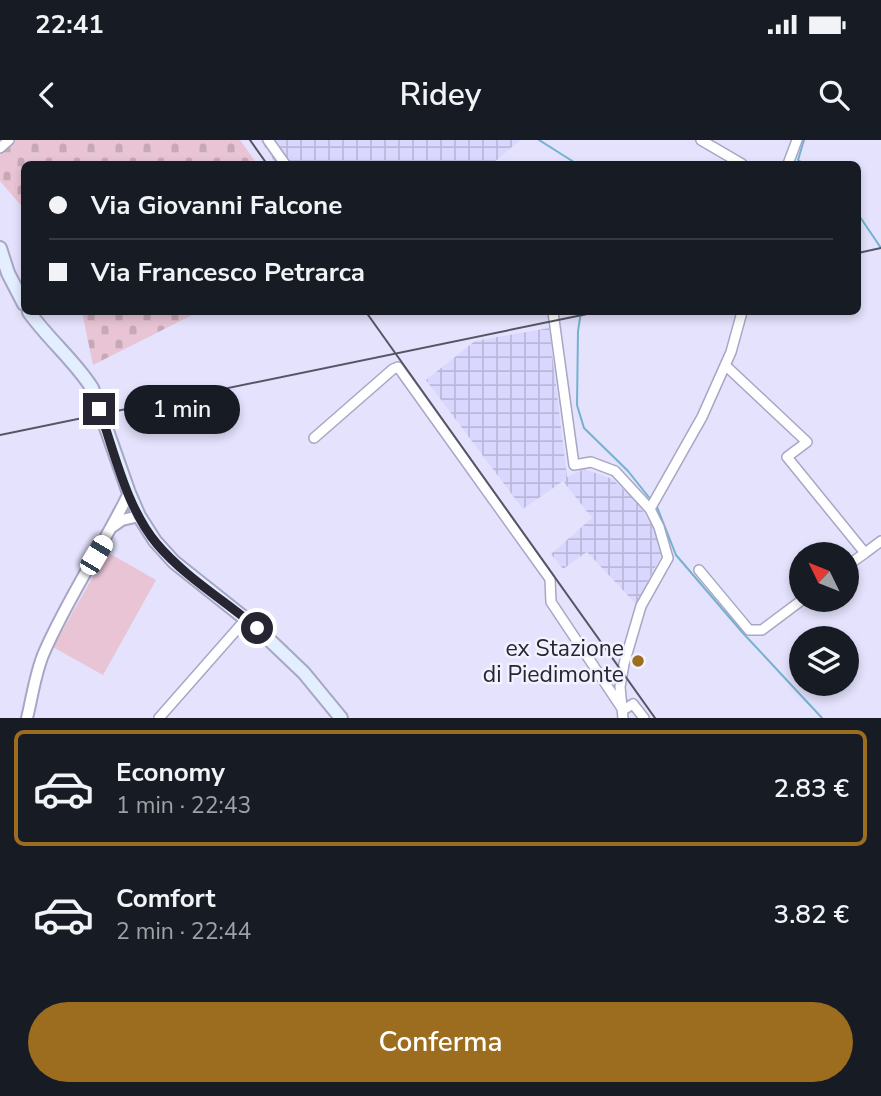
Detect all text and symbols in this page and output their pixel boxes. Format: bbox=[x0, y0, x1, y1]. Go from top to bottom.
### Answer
text: 22:41 bbox=[35, 7, 104, 42]
text: Ridey bbox=[400, 73, 481, 116]
icon: back bbox=[28, 76, 66, 114]
icon: search bbox=[815, 76, 853, 114]
text: Via Giovanni Falcone bbox=[91, 188, 342, 223]
text: Via Francesco Petrarca bbox=[91, 255, 365, 290]
callout: 1 min bbox=[124, 384, 239, 434]
route end bbox=[83, 393, 115, 425]
text: 1 min bbox=[153, 394, 211, 425]
car bbox=[77, 532, 116, 578]
north arrow bbox=[789, 542, 859, 612]
map controls bbox=[789, 542, 859, 696]
route start bbox=[241, 612, 273, 644]
button: layers bbox=[789, 626, 859, 696]
place label: ex Stazione di Piedimonte bbox=[483, 633, 624, 690]
marker: ex Stazione di Piedimonte bbox=[630, 653, 646, 669]
text: Economy bbox=[116, 755, 225, 790]
icon: car bbox=[32, 757, 95, 820]
text: 2.83 € bbox=[774, 771, 849, 806]
text: 1 min · 22:43 bbox=[116, 790, 251, 821]
text: Comfort bbox=[116, 881, 216, 916]
icon: car bbox=[32, 883, 95, 946]
text: 3.82 € bbox=[774, 897, 849, 932]
text: 2 min · 22:44 bbox=[116, 916, 251, 947]
button: Conferma bbox=[28, 1002, 853, 1082]

